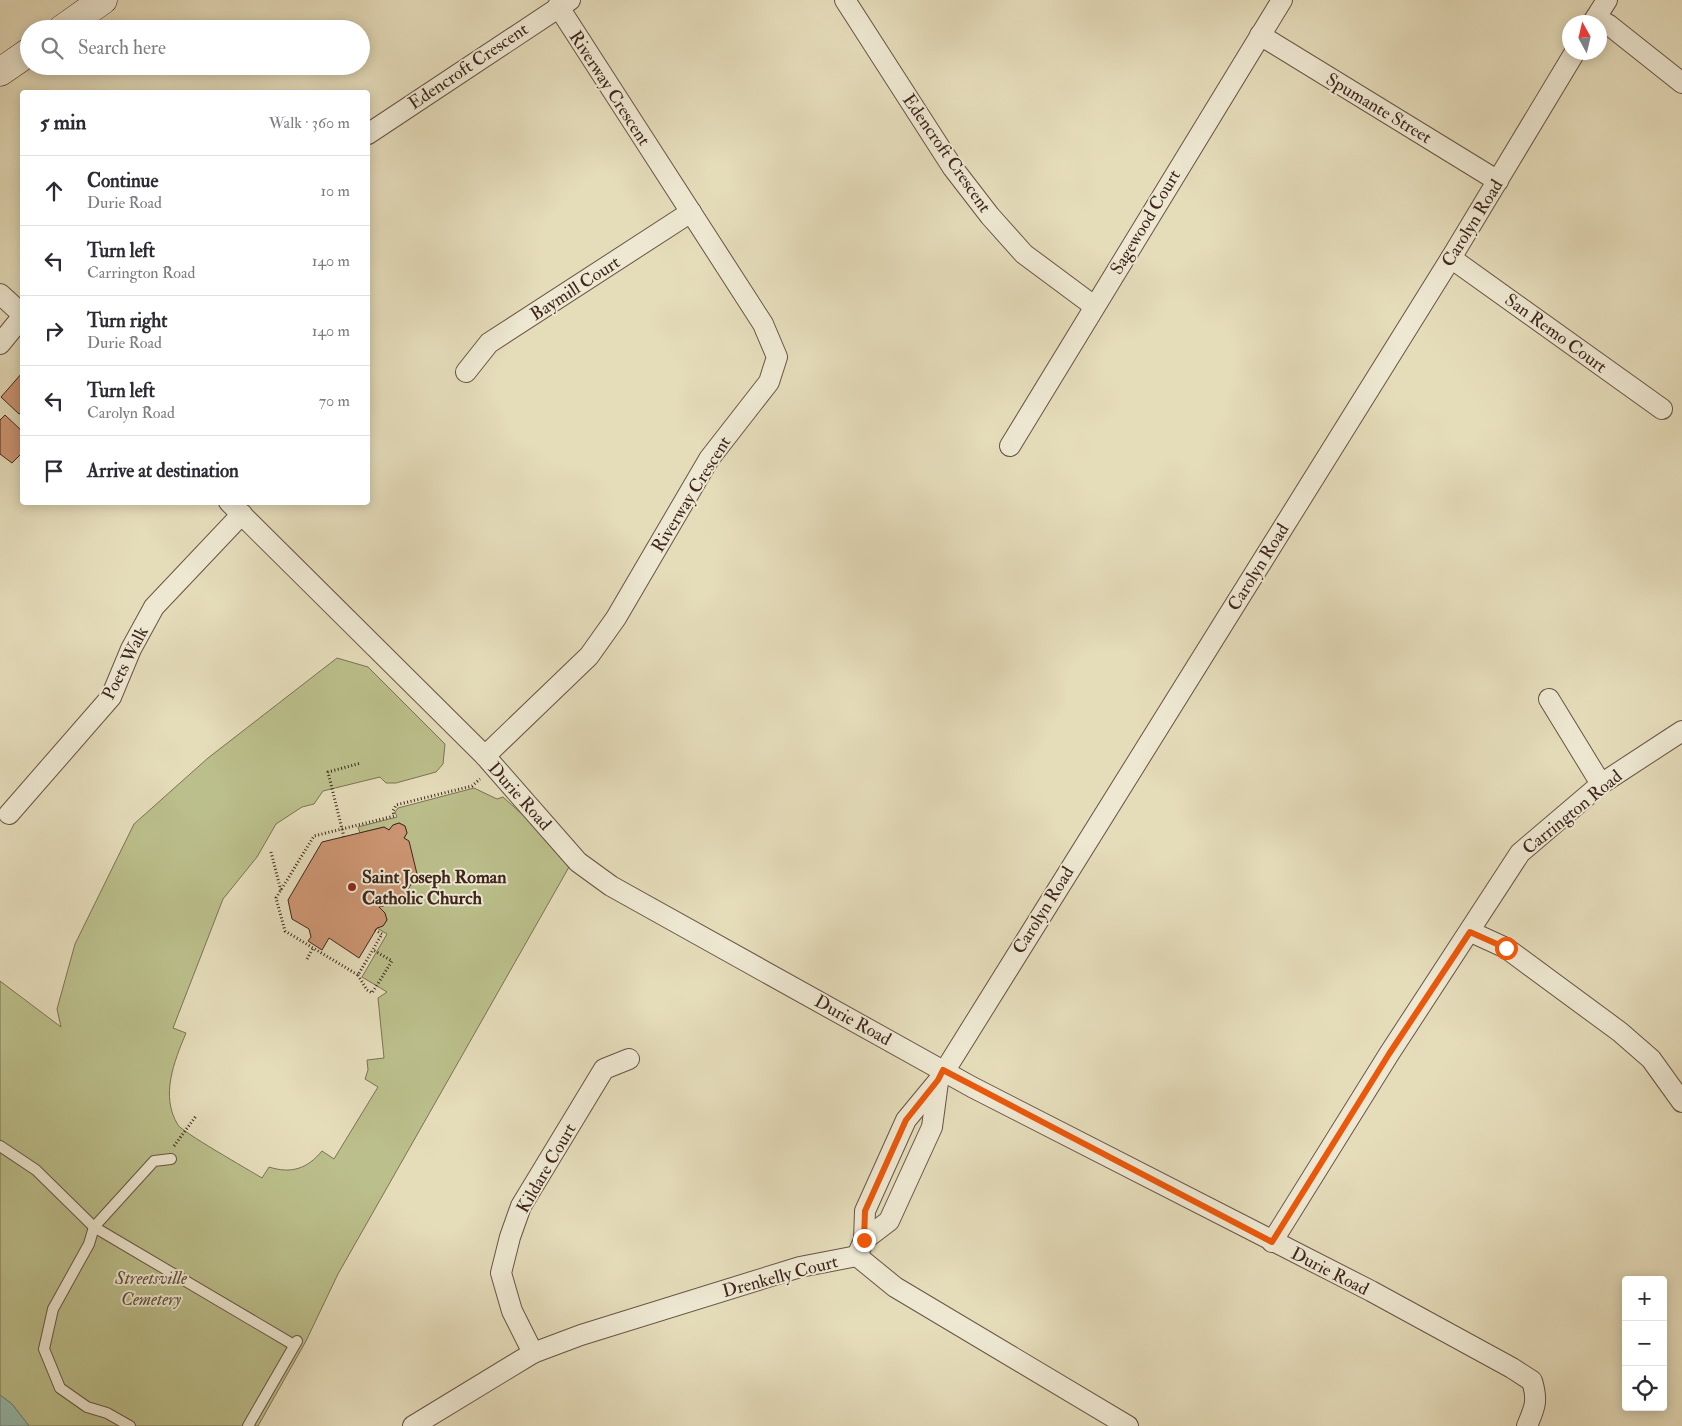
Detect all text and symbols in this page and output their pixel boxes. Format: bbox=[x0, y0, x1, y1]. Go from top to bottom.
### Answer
north arrow bbox=[1562, 15, 1607, 60]
street label: Edencroft Crescent bbox=[404, 18, 533, 115]
search box bbox=[20, 20, 370, 75]
street label: Riverway Crescent bbox=[564, 26, 655, 150]
icon: search bbox=[38, 34, 66, 62]
text: Search here bbox=[78, 36, 166, 60]
street label: Spumante Street bbox=[1322, 68, 1436, 149]
street label: Edencroft Crescent bbox=[897, 89, 996, 217]
text: 5 min bbox=[40, 109, 86, 136]
text: Walk · 360 m bbox=[269, 113, 350, 133]
street label: Sagewood Court bbox=[1105, 165, 1186, 279]
text: Continue bbox=[87, 169, 158, 193]
street label: Carolyn Road bbox=[1436, 175, 1508, 271]
icon: ahead bbox=[40, 177, 68, 205]
text: 10 m bbox=[320, 181, 350, 201]
text: Durie Road bbox=[87, 193, 162, 213]
text: Turn left bbox=[87, 239, 155, 263]
icon: left bbox=[40, 247, 68, 275]
text: 140 m bbox=[312, 251, 350, 271]
street label: Baymill Court bbox=[526, 251, 625, 326]
text: Carrington Road bbox=[87, 263, 195, 283]
street label: San Remo Court bbox=[1500, 289, 1611, 378]
text: Turn right bbox=[87, 309, 167, 333]
icon: right bbox=[40, 317, 68, 345]
text: 140 m bbox=[312, 321, 350, 341]
text: Durie Road bbox=[87, 333, 162, 353]
text: Turn left bbox=[87, 379, 155, 403]
icon: left bbox=[40, 387, 68, 415]
text: 70 m bbox=[319, 391, 350, 411]
text: Carolyn Road bbox=[87, 403, 175, 423]
street label: Riverway Crescent bbox=[647, 432, 736, 557]
icon: arrive bbox=[40, 457, 68, 485]
text: Arrive at destination bbox=[87, 459, 239, 483]
street label: Carolyn Road bbox=[1222, 519, 1294, 615]
street label: Poets Walk bbox=[97, 622, 154, 704]
street label: Durie Road bbox=[483, 757, 556, 835]
street label: Carrington Road bbox=[1518, 765, 1627, 860]
street label: Carolyn Road bbox=[1007, 862, 1079, 958]
place label: Saint Joseph Roman Catholic Church bbox=[362, 866, 507, 910]
marker: Saint Joseph Roman Catholic Church bbox=[346, 881, 358, 893]
route start bbox=[1495, 937, 1518, 960]
street label: Durie Road bbox=[810, 990, 895, 1051]
street label: Kildare Court bbox=[512, 1119, 581, 1217]
route end bbox=[853, 1229, 876, 1252]
street label: Durie Road bbox=[1287, 1242, 1373, 1301]
street label: Drenkelly Court bbox=[720, 1250, 841, 1303]
park label: Streetsville Cemetery bbox=[114, 1267, 188, 1311]
map controls bbox=[1622, 1276, 1667, 1411]
button: + bbox=[1622, 1276, 1667, 1321]
button: − bbox=[1622, 1321, 1667, 1366]
button: locate bbox=[1622, 1366, 1667, 1411]

